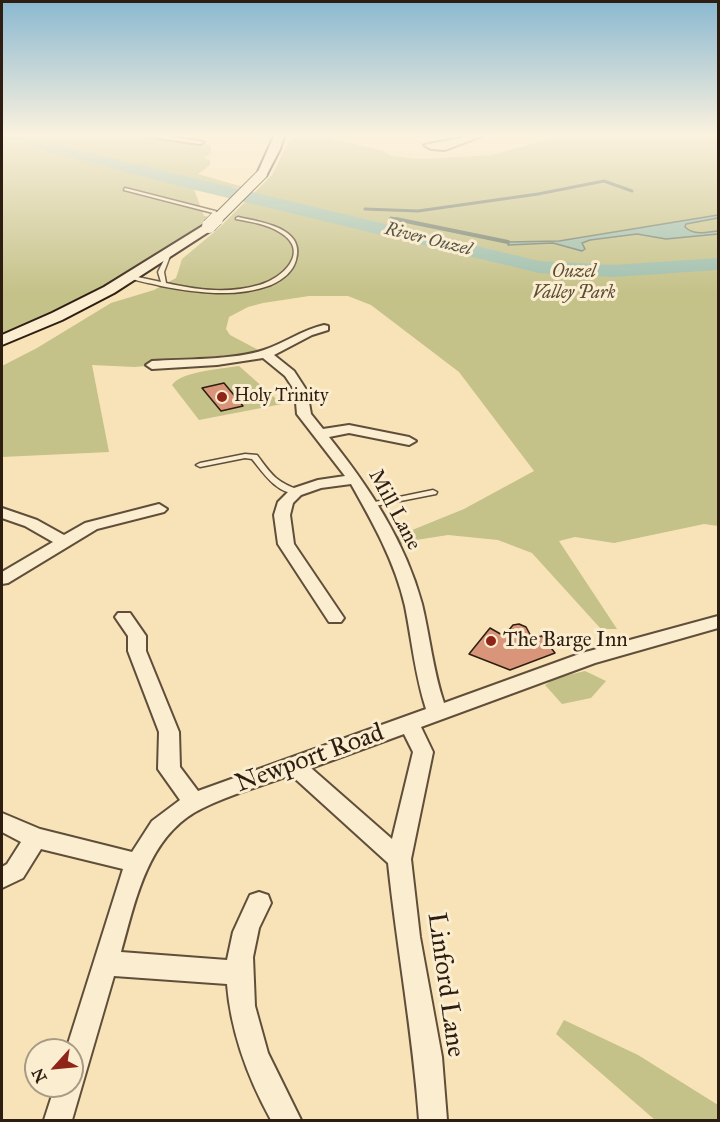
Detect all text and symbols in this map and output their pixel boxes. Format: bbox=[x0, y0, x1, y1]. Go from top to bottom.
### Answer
water label: River Ouzel bbox=[382, 219, 474, 261]
park label: Ouzel Valley Park bbox=[533, 262, 615, 304]
place label: Holy Trinity bbox=[234, 386, 328, 408]
marker: Holy Trinity bbox=[215, 390, 229, 404]
street label: Mill Lane bbox=[362, 465, 426, 555]
place label: The Barge Inn bbox=[503, 628, 628, 654]
marker: The Barge Inn bbox=[484, 634, 498, 648]
street label: Newport Road bbox=[232, 718, 388, 800]
street label: Linford Lane bbox=[419, 911, 471, 1059]
north arrow bbox=[24, 1038, 84, 1098]
text: N bbox=[28, 1065, 51, 1086]

